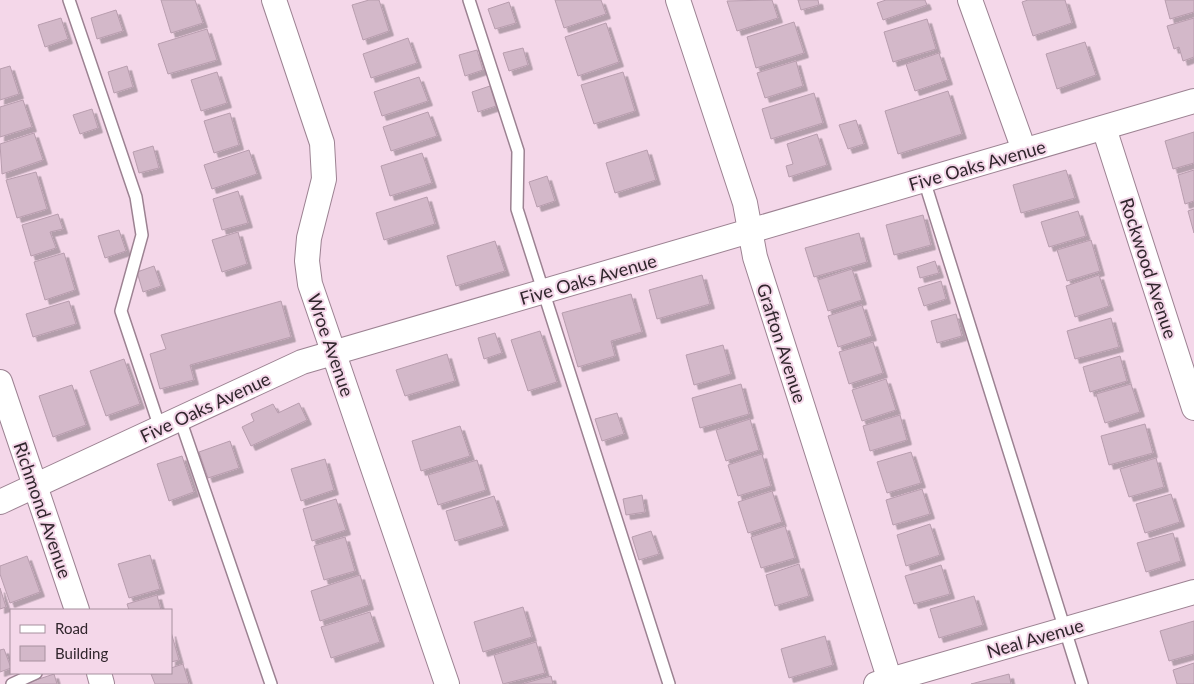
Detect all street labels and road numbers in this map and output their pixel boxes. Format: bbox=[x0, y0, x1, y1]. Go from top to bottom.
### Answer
street label: Five Oaks Avenue bbox=[906, 135, 1048, 195]
street label: Rockwood Avenue bbox=[1116, 195, 1182, 341]
street label: Five Oaks Avenue bbox=[517, 249, 659, 309]
street label: Grafton Avenue bbox=[752, 280, 812, 406]
street label: Wroe Avenue bbox=[303, 291, 359, 399]
street label: Five Oaks Avenue bbox=[136, 367, 274, 447]
street label: Richmond Avenue bbox=[9, 439, 77, 581]
street label: Neal Avenue bbox=[984, 614, 1086, 662]

